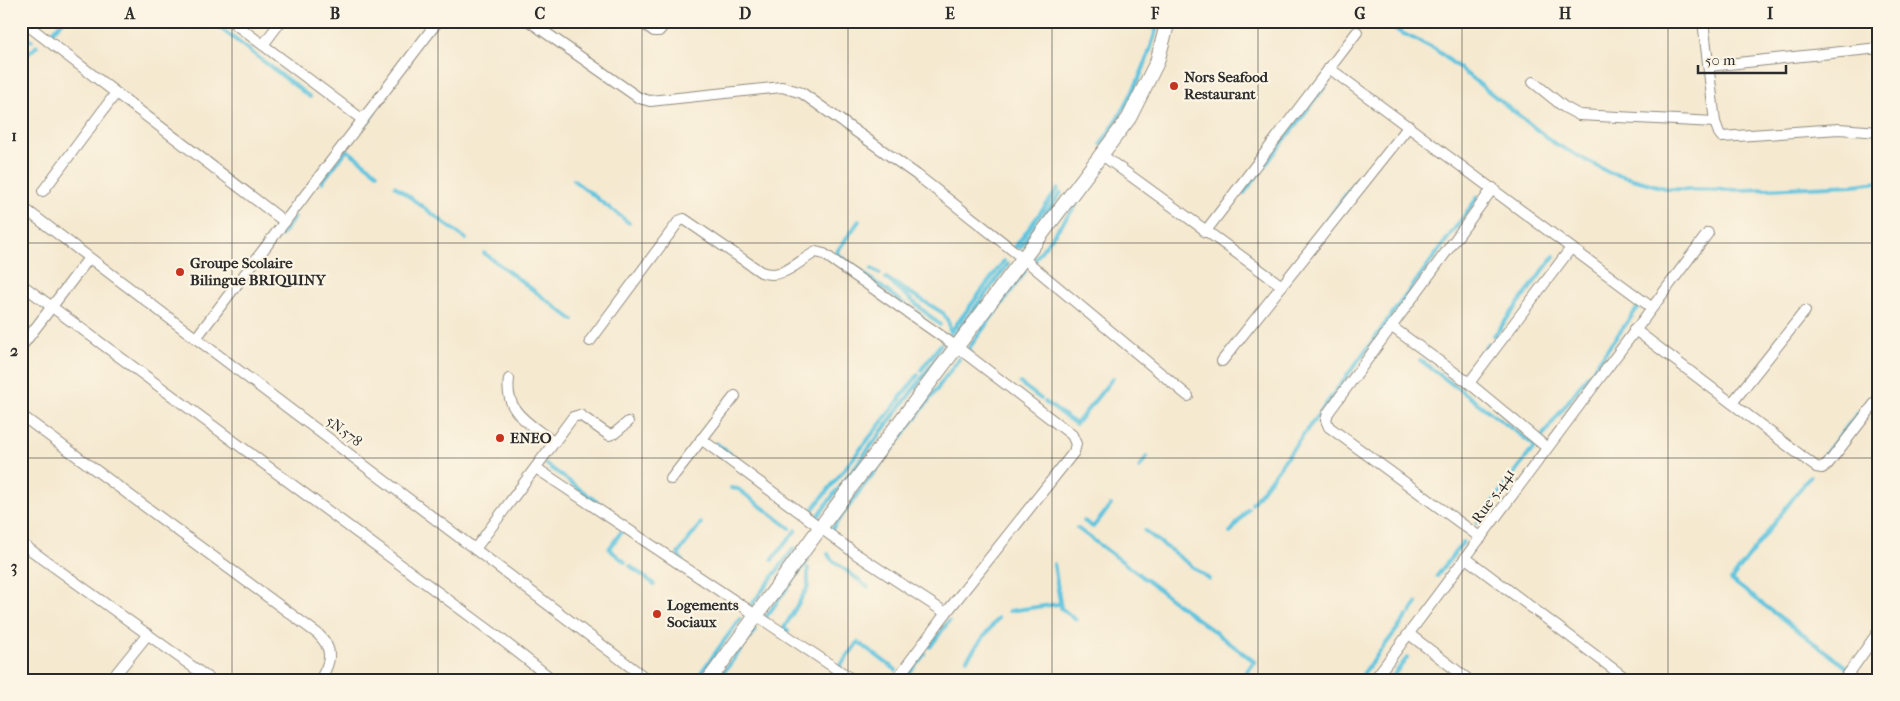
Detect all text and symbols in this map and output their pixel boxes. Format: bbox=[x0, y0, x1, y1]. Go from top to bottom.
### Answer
text: A bbox=[124, 4, 136, 23]
text: B bbox=[330, 4, 340, 23]
text: C bbox=[535, 4, 546, 23]
text: D bbox=[739, 4, 751, 23]
text: E bbox=[945, 4, 955, 23]
text: F bbox=[1150, 4, 1160, 23]
text: G bbox=[1354, 4, 1366, 23]
text: H bbox=[1559, 4, 1572, 23]
text: I bbox=[1767, 4, 1774, 23]
scale bar bbox=[1698, 42, 1785, 74]
text: 50 m bbox=[1705, 51, 1736, 69]
place label: Nors Seafood Restaurant bbox=[1184, 68, 1269, 103]
marker: Nors Seafood Restaurant bbox=[1168, 80, 1180, 92]
text: 1 bbox=[11, 126, 17, 145]
place label: Groupe Scolaire Bilingue BRIQUINY bbox=[190, 254, 327, 289]
marker: Groupe Scolaire Bilingue BRIQUINY bbox=[174, 266, 186, 278]
text: 2 bbox=[10, 341, 18, 360]
street label: 5N.578 bbox=[322, 411, 366, 451]
place label: ENEO bbox=[510, 429, 552, 447]
marker: ENEO bbox=[494, 432, 506, 444]
street label: Rue 5.441 bbox=[1468, 465, 1518, 527]
text: 3 bbox=[11, 557, 17, 577]
place label: Logements Sociaux bbox=[667, 596, 739, 631]
marker: Logements Sociaux bbox=[651, 608, 663, 620]

